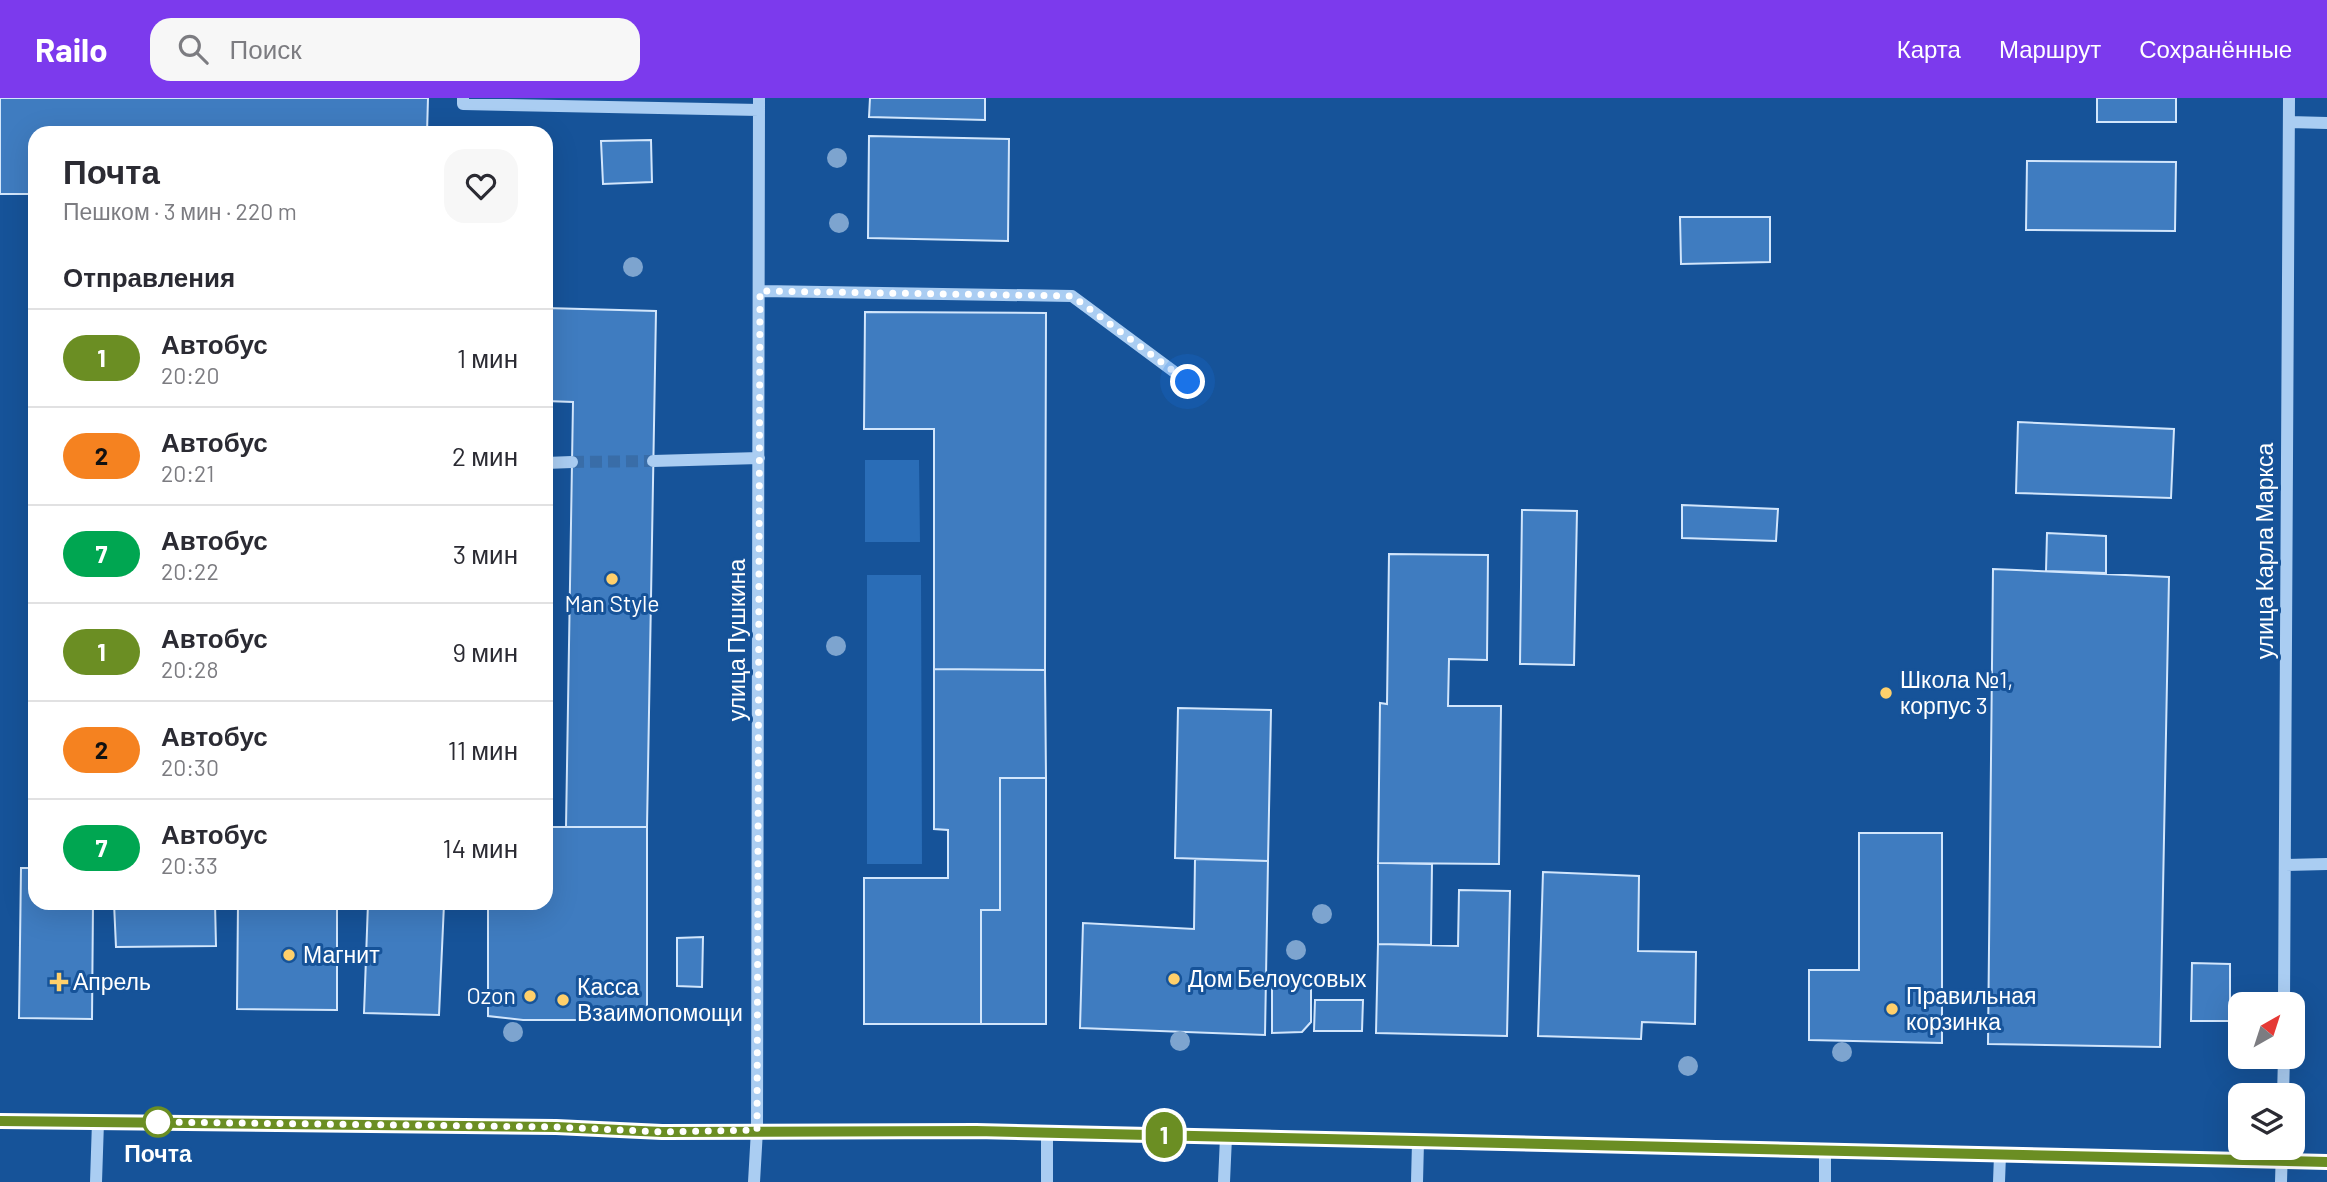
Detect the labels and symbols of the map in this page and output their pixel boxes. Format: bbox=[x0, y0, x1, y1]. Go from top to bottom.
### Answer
your location bbox=[1170, 364, 1205, 399]
street label: улица Карла Маркса bbox=[2250, 443, 2278, 659]
street label: улица Пушкина bbox=[722, 558, 750, 721]
marker: Man Style bbox=[604, 571, 620, 587]
place label: Man Style bbox=[564, 589, 660, 617]
place label: Школа №1, корпус 3 bbox=[1900, 665, 2013, 719]
marker: Школа №1, корпус 3 bbox=[1878, 685, 1894, 701]
place label: Магнит bbox=[303, 940, 380, 968]
marker: Магнит bbox=[281, 947, 297, 963]
place label: Дом Белоусовых bbox=[1188, 964, 1367, 992]
place label: Апрель bbox=[73, 967, 151, 995]
marker: Дом Белоусовых bbox=[1166, 971, 1182, 987]
place label: Касса Взаимопомощи bbox=[577, 972, 743, 1026]
marker: Апрель bbox=[51, 974, 67, 990]
place label: Ozon bbox=[467, 981, 516, 1009]
place label: Правильная корзинка bbox=[1906, 981, 2037, 1035]
marker: Ozon bbox=[522, 988, 538, 1004]
marker: Касса Взаимопомощи bbox=[555, 992, 571, 1008]
north arrow bbox=[2228, 992, 2305, 1069]
marker: Правильная корзинка bbox=[1884, 1001, 1900, 1017]
marker: Почта bbox=[143, 1107, 173, 1137]
line badge: 1 bbox=[1141, 1112, 1187, 1158]
place label: Почта bbox=[124, 1139, 192, 1167]

